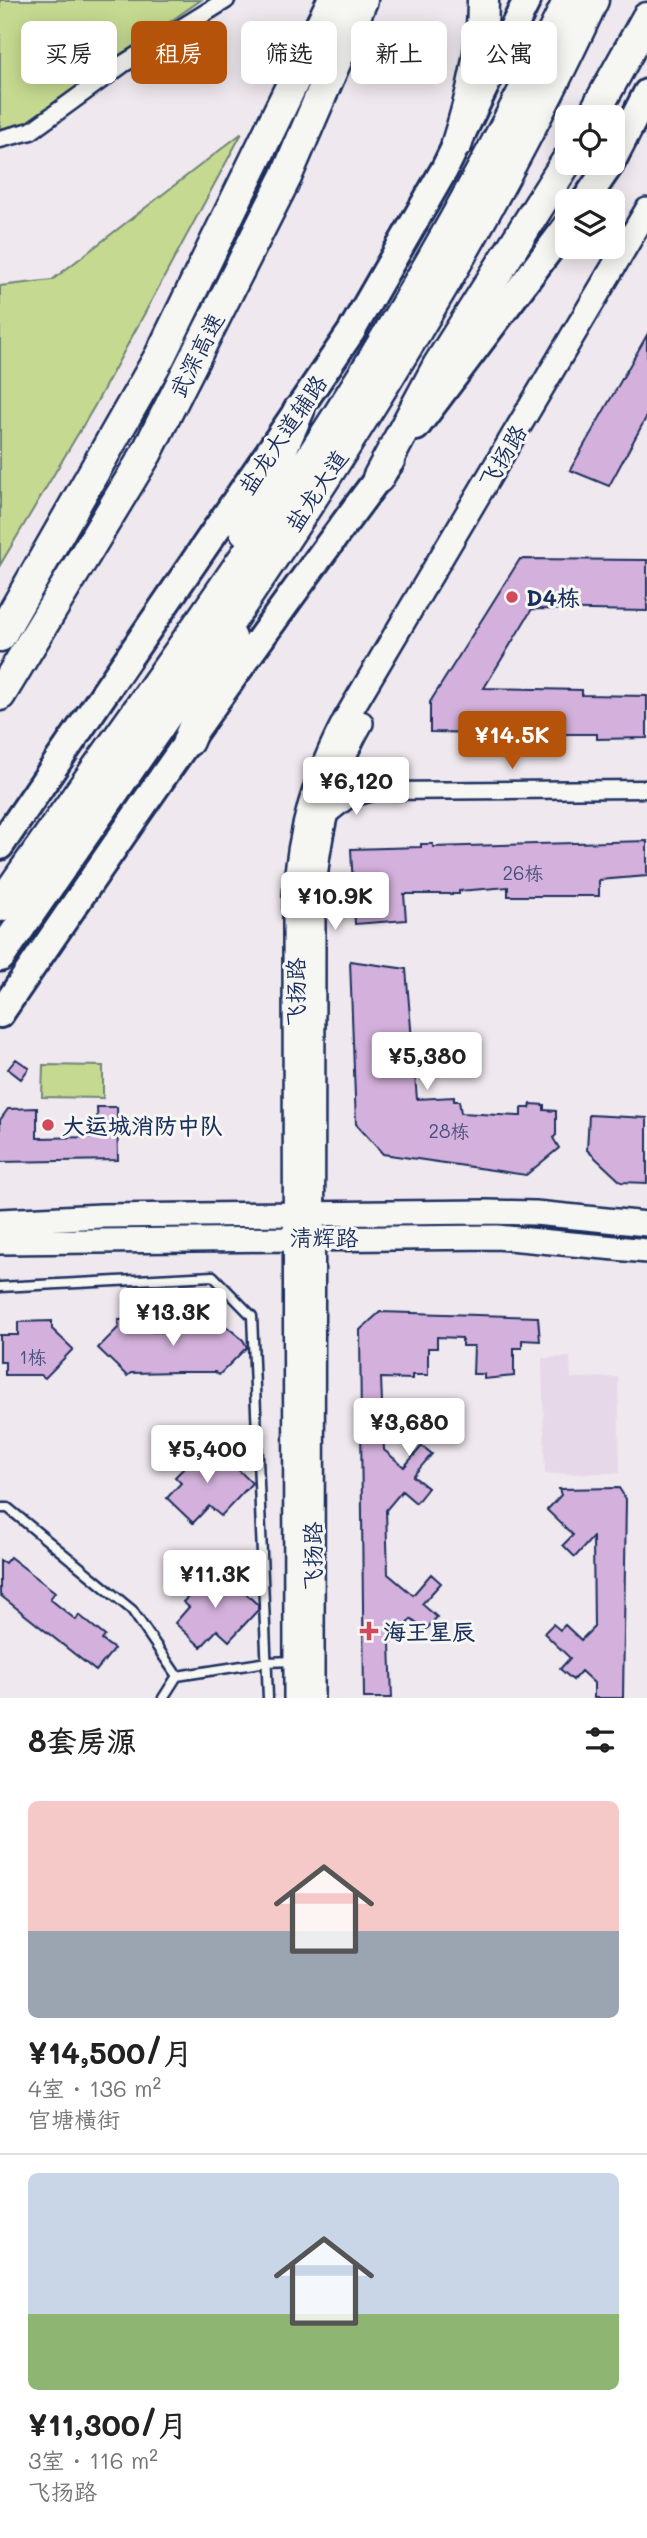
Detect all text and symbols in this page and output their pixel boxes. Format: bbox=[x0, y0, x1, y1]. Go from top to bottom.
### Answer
chip: 买房 bbox=[21, 21, 117, 84]
chip: 租房 bbox=[131, 21, 227, 84]
chip: 筛选 bbox=[241, 21, 337, 84]
chip: 新上 bbox=[351, 21, 447, 84]
chip: 公寓 bbox=[461, 21, 557, 84]
map controls bbox=[555, 105, 625, 259]
button: locate bbox=[555, 105, 625, 175]
button: layers bbox=[555, 189, 625, 259]
street label: 武深高速 bbox=[162, 307, 230, 403]
street label: 盐龙大道辅路 bbox=[232, 369, 332, 499]
street label: 飞扬路 bbox=[471, 419, 533, 493]
street label: 盐龙大道 bbox=[279, 444, 353, 536]
place label: D4栋 bbox=[526, 582, 580, 612]
marker: D4栋 bbox=[504, 589, 520, 605]
pin: ¥14.5K bbox=[455, 712, 569, 771]
text: ¥14.5K bbox=[474, 719, 550, 749]
pin: ¥6,120 bbox=[299, 758, 413, 817]
text: ¥6,120 bbox=[319, 765, 393, 795]
house number: 26栋 bbox=[502, 860, 544, 885]
pin: ¥10.9K bbox=[278, 872, 392, 932]
text: ¥10.9K bbox=[297, 880, 373, 910]
street label: 飞扬路 bbox=[280, 958, 310, 1027]
pin: ¥5,380 bbox=[370, 1032, 484, 1092]
text: ¥5,380 bbox=[388, 1040, 466, 1070]
place label: 大运城消防中队 bbox=[62, 1110, 223, 1140]
marker: 大运城消防中队 bbox=[40, 1117, 56, 1133]
house number: 28栋 bbox=[428, 1118, 470, 1143]
street label: 清辉路 bbox=[290, 1222, 359, 1252]
pin: ¥13.3K bbox=[116, 1288, 230, 1348]
text: ¥13.3K bbox=[135, 1296, 211, 1326]
house number: 1栋 bbox=[19, 1344, 47, 1369]
pin: ¥3,680 bbox=[352, 1398, 466, 1458]
text: ¥3,680 bbox=[370, 1406, 448, 1436]
pin: ¥5,400 bbox=[150, 1426, 264, 1485]
text: ¥5,400 bbox=[167, 1433, 247, 1463]
street label: 飞扬路 bbox=[297, 1522, 327, 1591]
pin: ¥11.3K bbox=[158, 1550, 272, 1610]
text: ¥11.3K bbox=[179, 1558, 251, 1588]
place label: 海王星辰 bbox=[383, 1616, 475, 1646]
marker: 海王星辰 bbox=[361, 1623, 377, 1639]
text: 8套房源 bbox=[28, 1720, 137, 1760]
icon: filters bbox=[581, 1721, 619, 1759]
icon: home bbox=[261, 1846, 387, 1972]
text: ¥14,500/月 bbox=[28, 2032, 193, 2072]
text: 4室 · 136 m² bbox=[28, 2073, 161, 2103]
text: 官塘横街 bbox=[28, 2104, 120, 2134]
icon: home bbox=[261, 2218, 387, 2344]
text: ¥11,300/月 bbox=[28, 2404, 188, 2444]
text: 3室 · 116 m² bbox=[28, 2445, 158, 2475]
text: 飞扬路 bbox=[28, 2476, 97, 2506]

